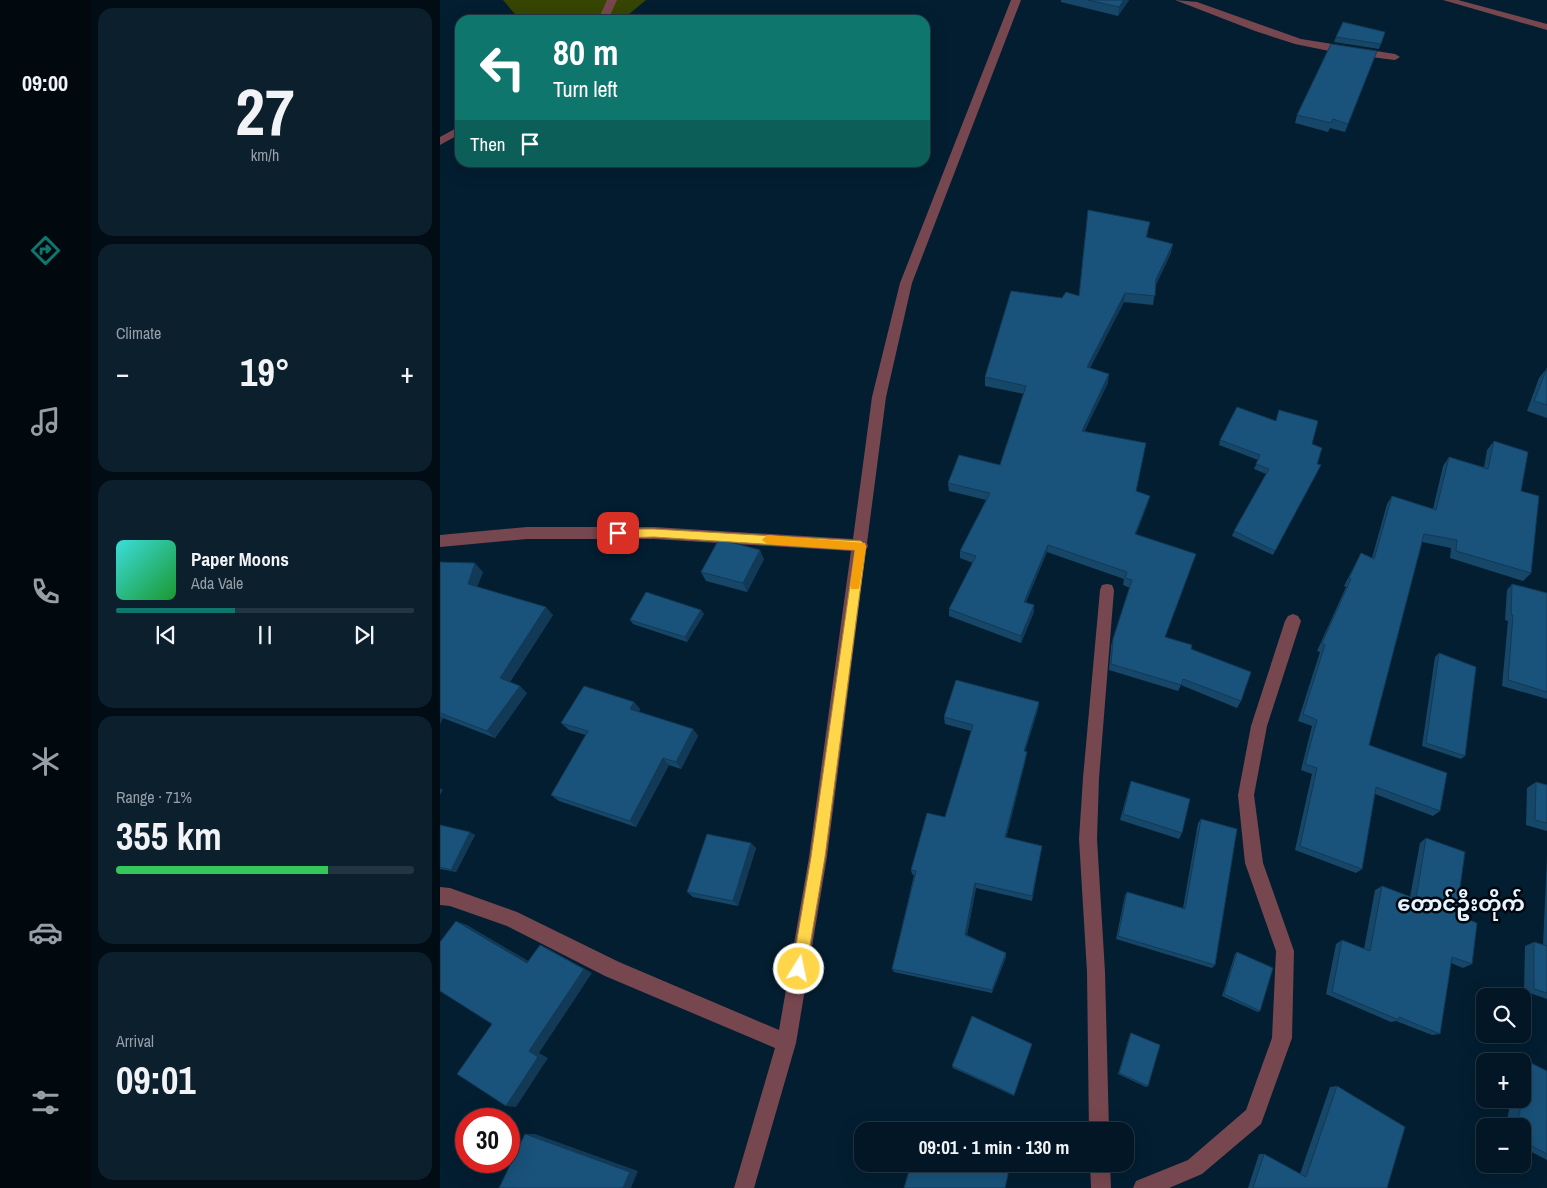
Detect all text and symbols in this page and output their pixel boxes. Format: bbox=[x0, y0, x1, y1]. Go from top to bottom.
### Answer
text: 80 m bbox=[553, 29, 618, 76]
icon: left bbox=[470, 35, 535, 100]
text: 09:00 bbox=[22, 68, 68, 98]
text: 27 bbox=[235, 68, 295, 155]
text: Turn left bbox=[553, 74, 618, 104]
icon: arrive bbox=[516, 130, 544, 158]
text: Then bbox=[470, 131, 506, 157]
text: km/h bbox=[251, 144, 279, 166]
icon: directions bbox=[28, 233, 63, 268]
text: Climate bbox=[116, 322, 161, 344]
text: 19° bbox=[240, 347, 290, 398]
text: − bbox=[116, 354, 129, 392]
text: + bbox=[401, 354, 414, 392]
icon: music bbox=[28, 404, 63, 439]
pin bbox=[597, 512, 639, 554]
icon: arrive bbox=[604, 519, 632, 547]
text: Paper Moons bbox=[191, 546, 289, 572]
text: Ada Vale bbox=[191, 572, 243, 594]
icon: phone bbox=[28, 574, 63, 609]
icon: previous bbox=[152, 621, 180, 649]
icon: pause bbox=[251, 621, 279, 649]
icon: next bbox=[350, 621, 378, 649]
icon: climate bbox=[28, 744, 63, 779]
text: Range · 71% bbox=[116, 786, 192, 808]
text: 355 km bbox=[116, 811, 222, 862]
district label: တောင်ဦးတိုက် bbox=[1397, 888, 1525, 921]
icon: car bbox=[28, 915, 63, 950]
position arrow bbox=[772, 942, 824, 994]
map controls bbox=[1476, 988, 1531, 1173]
button: search bbox=[1476, 988, 1531, 1043]
text: Arrival bbox=[116, 1030, 154, 1052]
button: + bbox=[1476, 1053, 1531, 1108]
text: 09:01 bbox=[116, 1055, 196, 1106]
icon: filters bbox=[28, 1085, 63, 1120]
speed limit sign: 30 bbox=[455, 1108, 520, 1173]
button: − bbox=[1476, 1118, 1531, 1173]
text: 09:01 · 1 min · 130 m bbox=[919, 1134, 1069, 1160]

